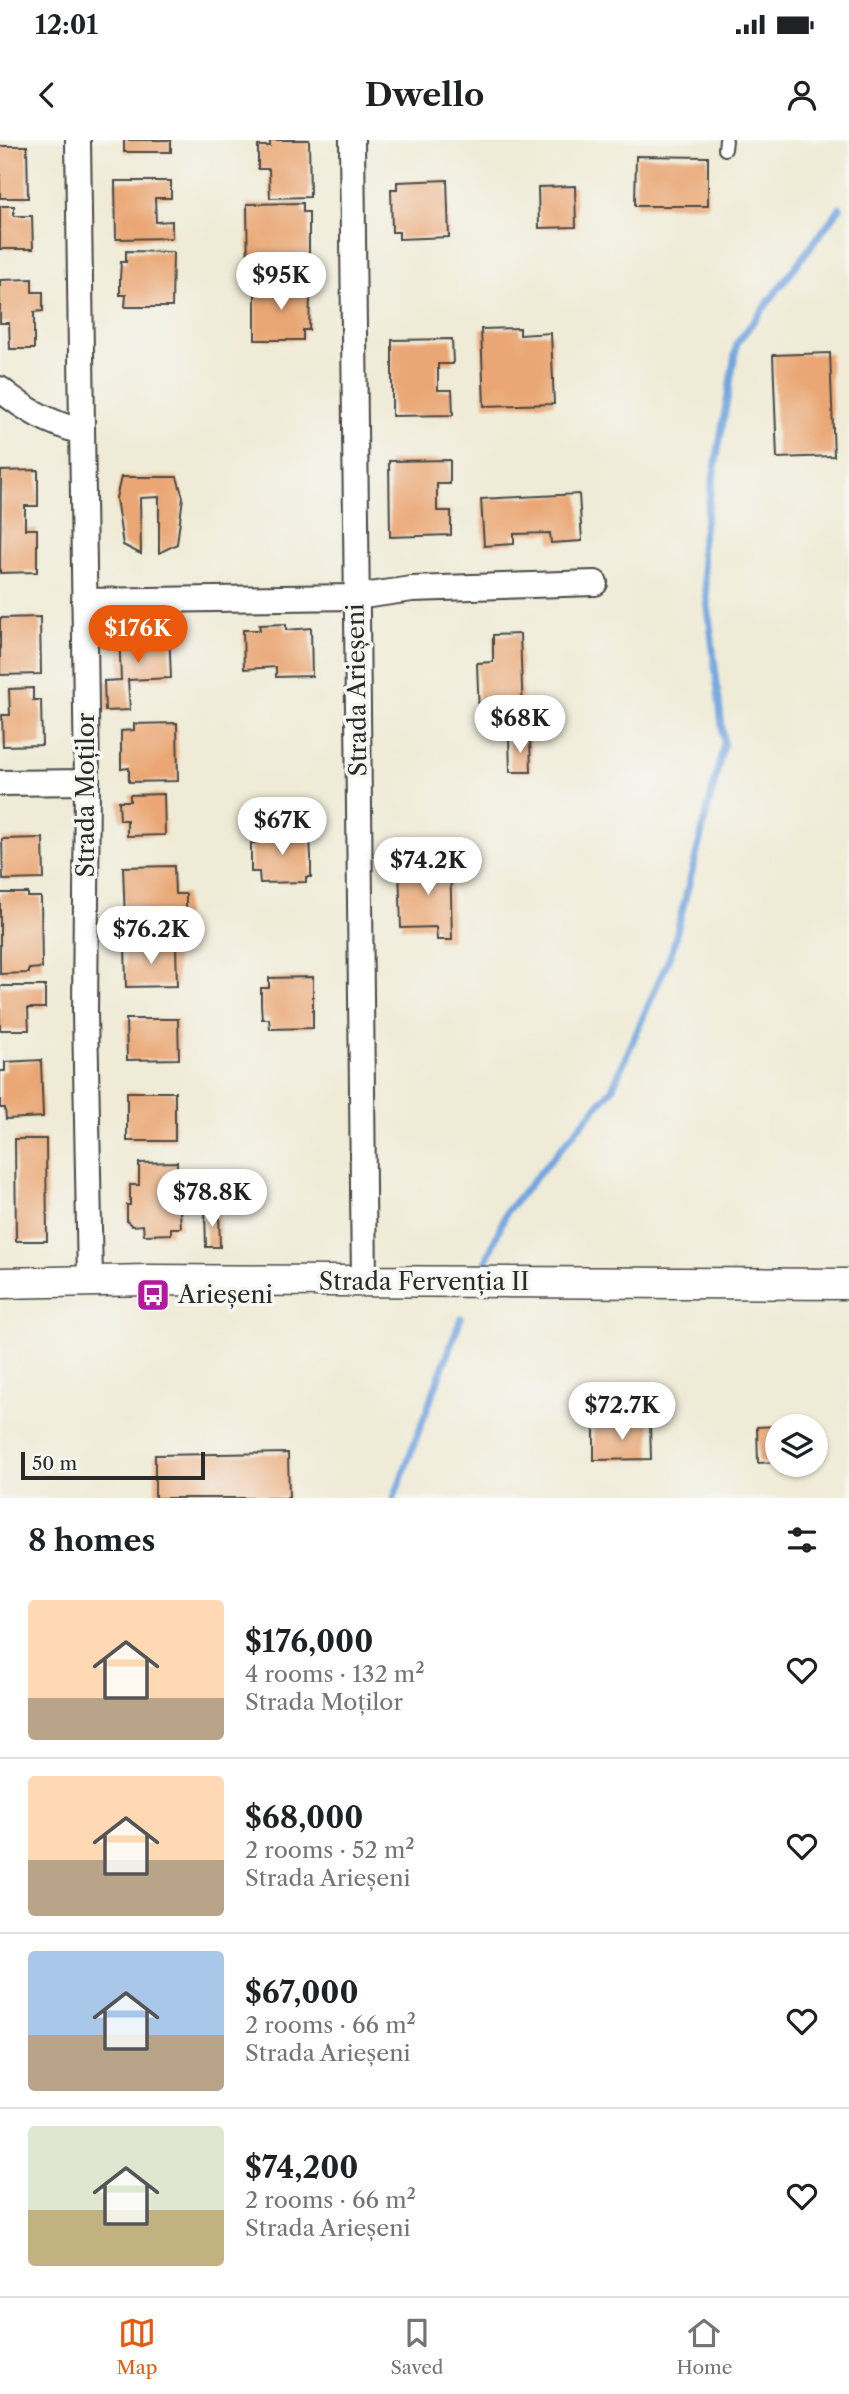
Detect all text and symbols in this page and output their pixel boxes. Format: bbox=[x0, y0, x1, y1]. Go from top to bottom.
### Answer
text: 12:01 bbox=[35, 9, 98, 41]
text: Dwello bbox=[365, 75, 484, 114]
icon: back bbox=[28, 76, 66, 114]
icon: person bbox=[783, 76, 821, 114]
pin: $95K bbox=[240, 253, 322, 312]
text: $95K bbox=[252, 261, 310, 289]
street label: Strada Arieșeni bbox=[340, 603, 373, 777]
pin: $176K bbox=[89, 606, 187, 665]
text: $176K bbox=[105, 614, 171, 642]
pin: $68K bbox=[479, 696, 561, 755]
text: $68K bbox=[490, 704, 550, 732]
street label: Strada Moților bbox=[71, 712, 100, 878]
pin: $67K bbox=[241, 798, 323, 857]
text: $67K bbox=[254, 806, 310, 834]
pin: $74.2K bbox=[371, 838, 485, 897]
text: $74.2K bbox=[390, 846, 466, 874]
pin: $76.2K bbox=[94, 906, 208, 966]
text: $76.2K bbox=[113, 915, 189, 943]
pin: $78.8K bbox=[155, 1170, 269, 1229]
text: $78.8K bbox=[173, 1178, 251, 1206]
street label: Strada Fervenția II bbox=[319, 1267, 529, 1296]
bus stop icon: Arieșeni bbox=[134, 1276, 172, 1314]
place label: Arieșeni bbox=[177, 1280, 273, 1309]
pin: $72.7K bbox=[565, 1382, 679, 1442]
text: $72.7K bbox=[585, 1391, 659, 1419]
map controls bbox=[765, 1414, 828, 1477]
button: layers bbox=[765, 1414, 828, 1477]
scale bar bbox=[21, 1449, 205, 1481]
text: 50 m bbox=[32, 1452, 77, 1475]
icon: filters bbox=[783, 1521, 821, 1559]
text: 8 homes bbox=[28, 1522, 155, 1559]
text: $176,000 bbox=[245, 1623, 373, 1660]
icon: home bbox=[84, 1628, 168, 1712]
icon: heart bbox=[783, 1651, 821, 1689]
text: 4 rooms · 132 m² bbox=[245, 1660, 425, 1688]
text: Strada Moților bbox=[245, 1688, 403, 1716]
text: $68,000 bbox=[245, 1799, 363, 1836]
icon: home bbox=[84, 1804, 168, 1888]
icon: heart bbox=[783, 1827, 821, 1865]
text: 2 rooms · 52 m² bbox=[245, 1836, 415, 1864]
text: Strada Arieșeni bbox=[245, 1864, 411, 1892]
text: $67,000 bbox=[245, 1974, 359, 2011]
icon: home bbox=[84, 1979, 168, 2063]
icon: heart bbox=[783, 2002, 821, 2040]
text: 2 rooms · 66 m² bbox=[245, 2011, 416, 2039]
text: Strada Arieșeni bbox=[245, 2039, 411, 2067]
text: $74,200 bbox=[245, 2149, 358, 2186]
icon: home bbox=[84, 2154, 168, 2238]
icon: heart bbox=[783, 2177, 821, 2215]
text: 2 rooms · 66 m² bbox=[245, 2186, 416, 2214]
text: Strada Arieșeni bbox=[245, 2214, 411, 2242]
tab: Map bbox=[117, 2314, 157, 2379]
tab: Saved bbox=[391, 2314, 443, 2379]
tab: Home bbox=[677, 2314, 732, 2379]

